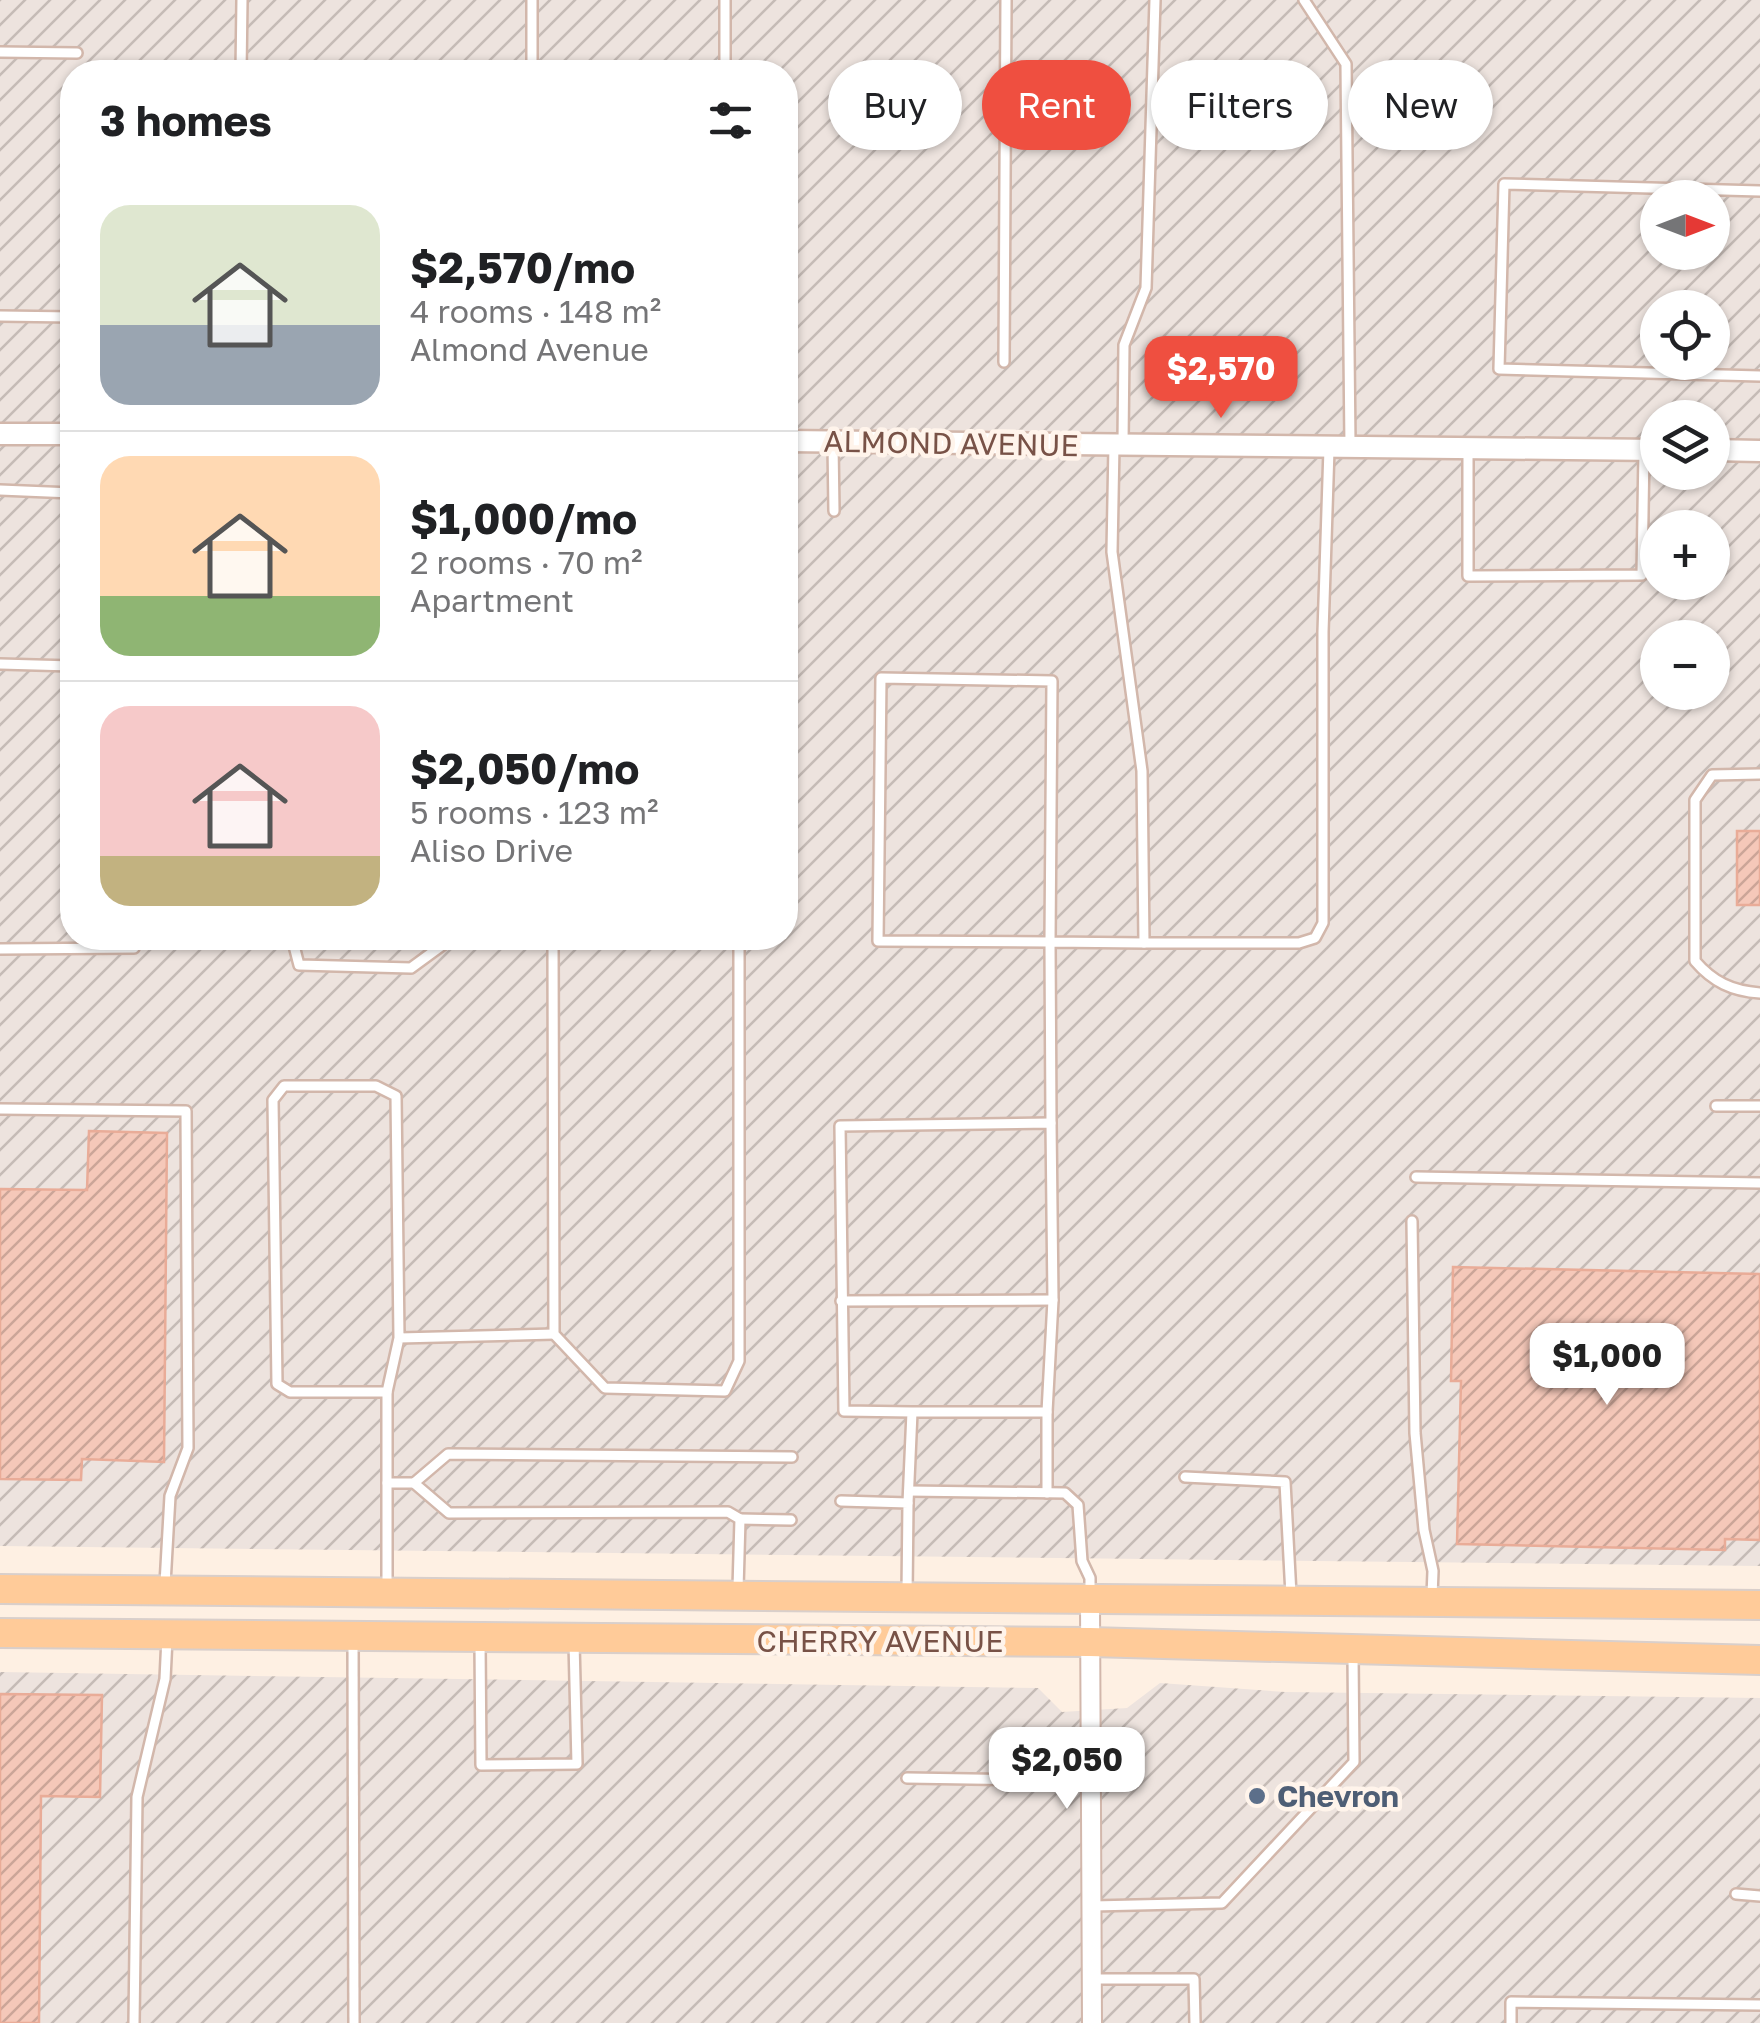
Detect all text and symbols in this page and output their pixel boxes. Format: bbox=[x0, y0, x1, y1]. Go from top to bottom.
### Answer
chip: Buy bbox=[828, 60, 962, 150]
chip: Rent bbox=[982, 60, 1131, 150]
chip: Filters bbox=[1151, 60, 1328, 150]
chip: New bbox=[1348, 60, 1493, 150]
icon: filters bbox=[703, 93, 758, 148]
text: 3 homes bbox=[100, 95, 272, 145]
north arrow bbox=[1640, 180, 1730, 270]
map controls bbox=[1640, 180, 1730, 710]
text: $2,570/mo bbox=[410, 242, 635, 292]
icon: home bbox=[180, 245, 300, 365]
button: locate bbox=[1640, 290, 1730, 380]
text: 4 rooms · 148 m² bbox=[410, 292, 661, 330]
text: Almond Avenue bbox=[410, 330, 649, 368]
pin: $2,570 bbox=[1140, 336, 1302, 421]
text: $2,570 bbox=[1167, 349, 1275, 387]
button: layers bbox=[1640, 400, 1730, 490]
street label: ALMOND AVENUE bbox=[823, 423, 1079, 463]
text: $1,000/mo bbox=[410, 493, 637, 543]
icon: home bbox=[180, 496, 300, 616]
button: + bbox=[1640, 510, 1730, 600]
text: 2 rooms · 70 m² bbox=[410, 543, 643, 581]
text: Apartment bbox=[410, 581, 574, 619]
button: − bbox=[1640, 620, 1730, 710]
text: $2,050/mo bbox=[410, 743, 640, 793]
icon: home bbox=[180, 746, 300, 866]
text: 5 rooms · 123 m² bbox=[410, 793, 659, 831]
text: Aliso Drive bbox=[410, 831, 573, 869]
pin: $1,000 bbox=[1526, 1323, 1688, 1408]
text: $1,000 bbox=[1552, 1336, 1662, 1374]
street label: CHERRY AVENUE bbox=[757, 1623, 1003, 1659]
pin: $2,050 bbox=[986, 1727, 1148, 1812]
text: $2,050 bbox=[1011, 1740, 1123, 1778]
place label: Chevron bbox=[1277, 1778, 1399, 1814]
marker: Chevron bbox=[1246, 1785, 1268, 1807]

